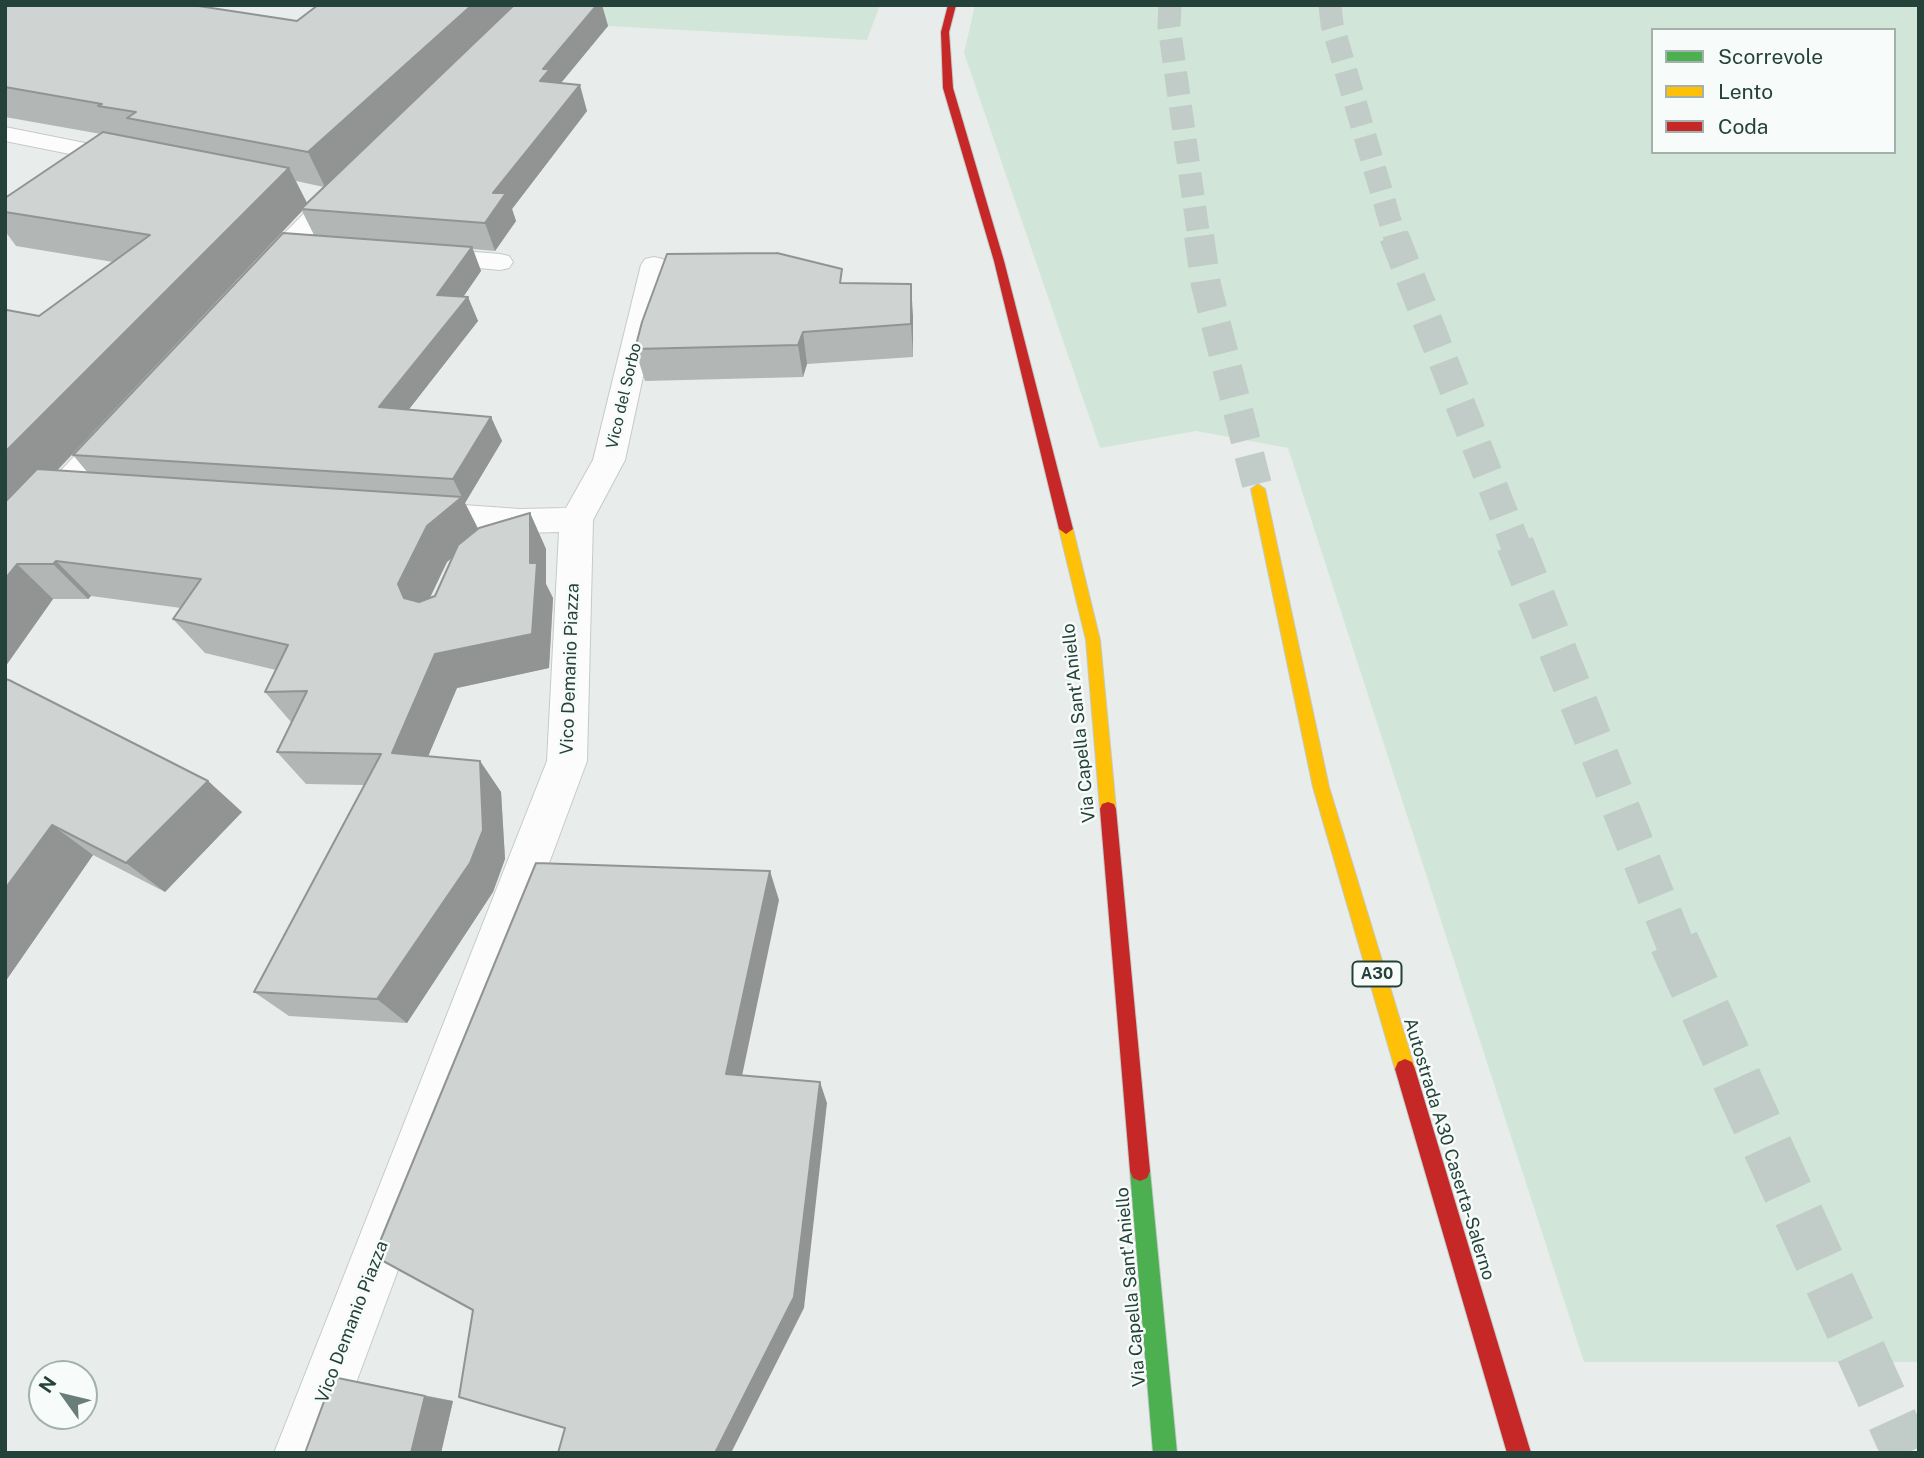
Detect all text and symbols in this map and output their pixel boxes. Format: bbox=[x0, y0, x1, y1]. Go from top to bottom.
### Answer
legend bbox=[1651, 28, 1896, 154]
text: Scorrevole bbox=[1718, 44, 1823, 69]
text: Lento bbox=[1718, 79, 1773, 104]
text: Coda bbox=[1718, 114, 1768, 139]
street label: Vico del Sorbo bbox=[602, 341, 646, 451]
street label: Vico Demanio Piazza bbox=[556, 583, 584, 755]
street label: Via Capella Sant'Aniello bbox=[1058, 622, 1100, 824]
road number: A30 bbox=[1352, 962, 1402, 986]
street label: Autostrada A30 Caserta-Salerno bbox=[1399, 1015, 1499, 1283]
street label: Via Capella Sant'Aniello bbox=[1112, 1186, 1150, 1388]
street label: Vico Demanio Piazza bbox=[311, 1238, 393, 1406]
north arrow bbox=[28, 1360, 98, 1430]
text: N bbox=[34, 1372, 61, 1397]

